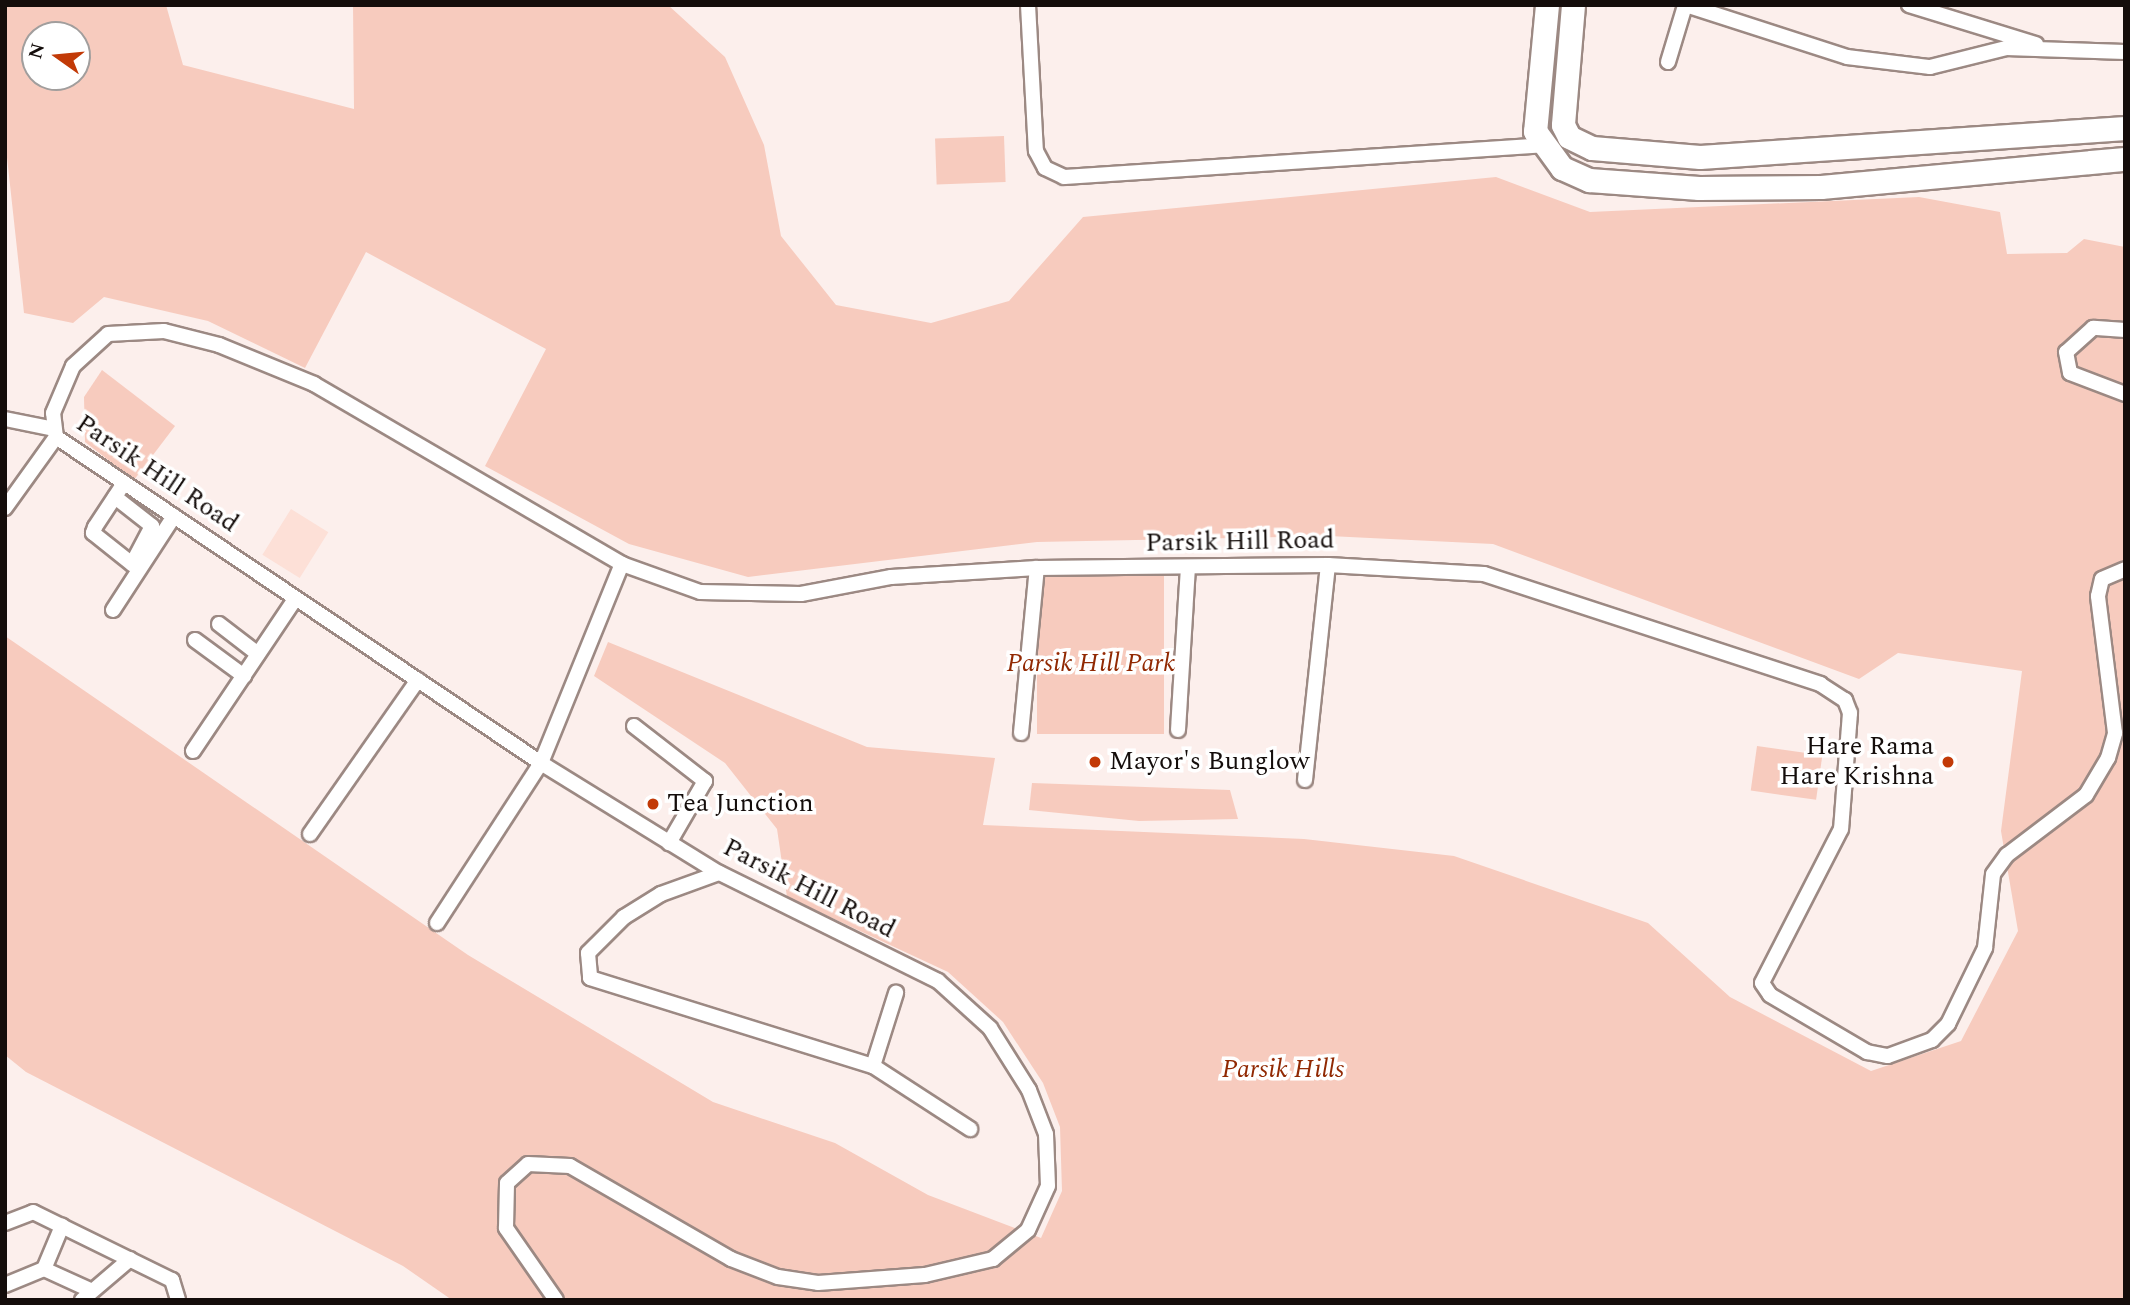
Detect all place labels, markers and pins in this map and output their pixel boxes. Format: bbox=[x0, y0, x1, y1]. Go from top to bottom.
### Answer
place label: Hare Rama Hare Krishna bbox=[1780, 731, 1934, 792]
place label: Mayor's Bunglow bbox=[1109, 746, 1309, 778]
marker: Mayor's Bunglow bbox=[1087, 754, 1103, 770]
marker: Hare Rama Hare Krishna bbox=[1940, 754, 1956, 770]
place label: Tea Junction bbox=[667, 788, 814, 820]
marker: Tea Junction bbox=[645, 796, 661, 812]

